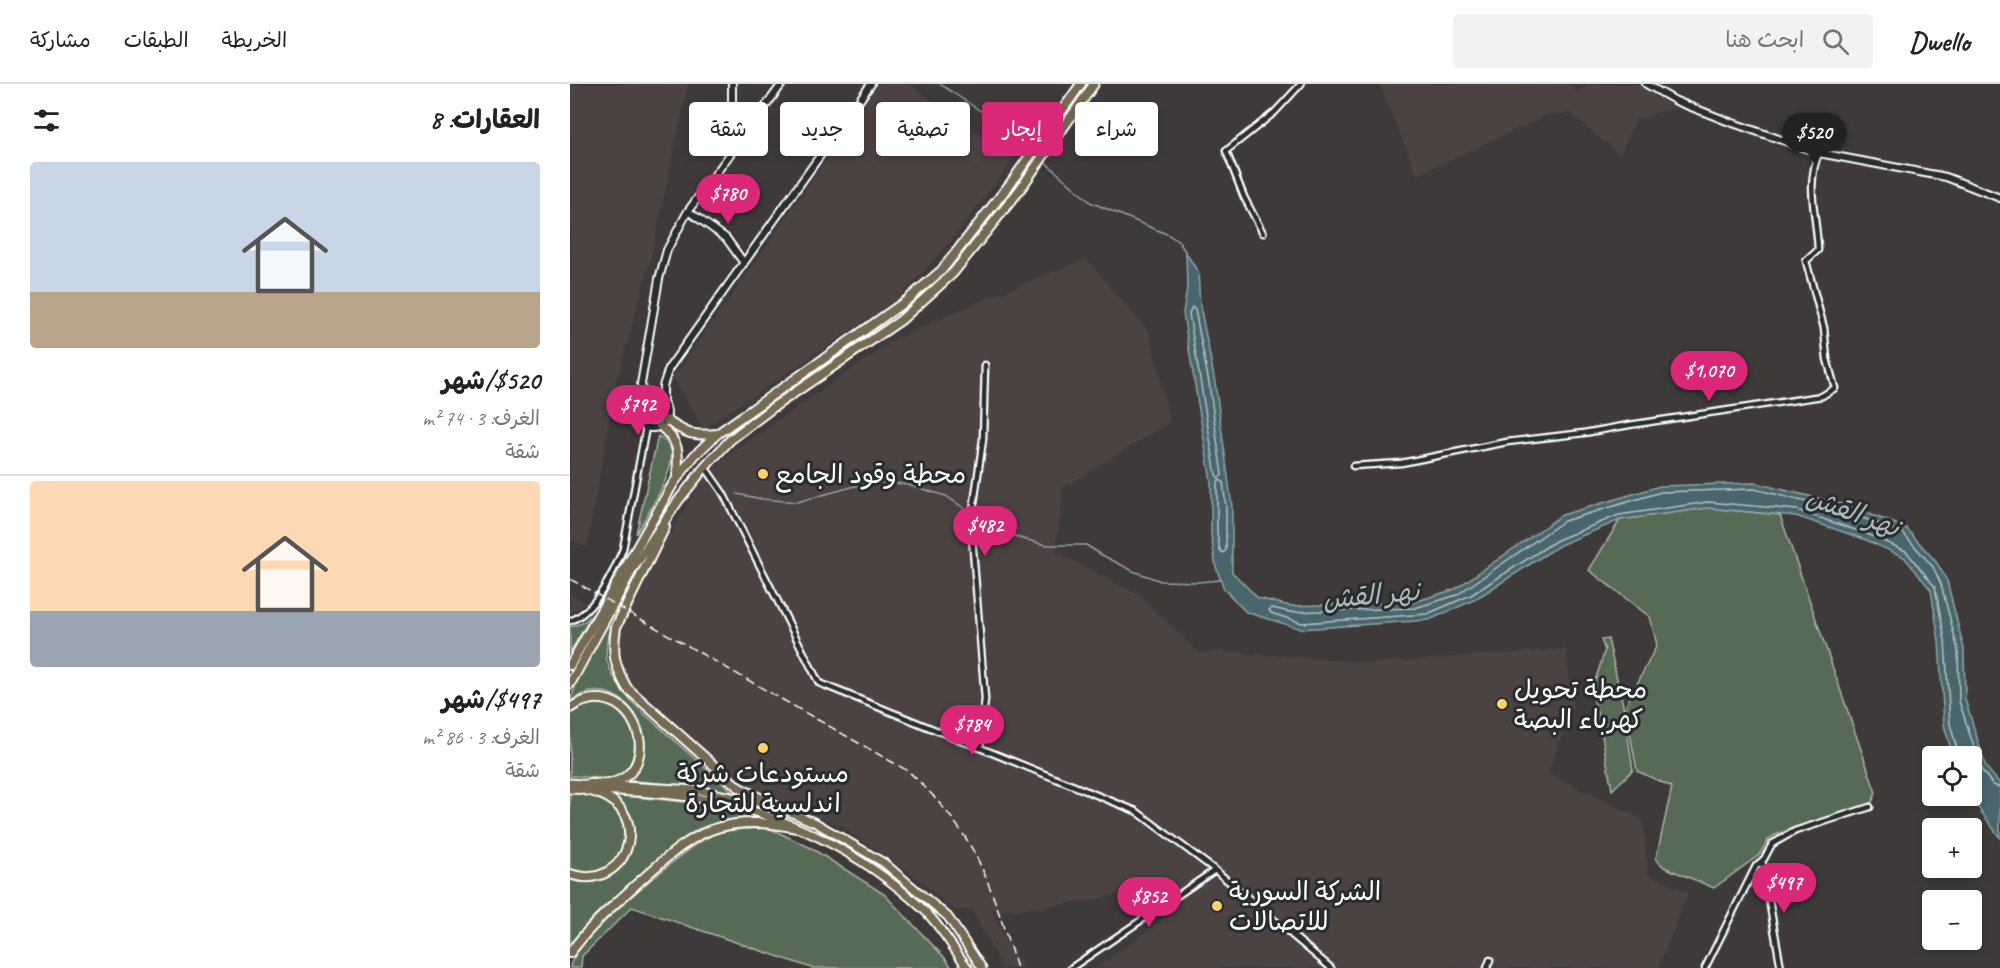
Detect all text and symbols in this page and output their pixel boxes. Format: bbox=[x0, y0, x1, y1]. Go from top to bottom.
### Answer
search box bbox=[1453, 14, 1873, 68]
text: Dwello bbox=[1909, 24, 1970, 59]
icon: search bbox=[1819, 25, 1852, 58]
text: ابحث هنا bbox=[1725, 26, 1804, 54]
text: مشاركة bbox=[30, 27, 91, 53]
text: الطبقات bbox=[124, 27, 189, 53]
text: الخريطة bbox=[222, 27, 287, 53]
chip: شقة bbox=[689, 102, 768, 156]
chip: جديد bbox=[780, 102, 864, 156]
chip: تصفية bbox=[876, 102, 970, 156]
chip: إيجار bbox=[982, 102, 1063, 156]
chip: شراء bbox=[1075, 102, 1158, 156]
text: العقارات: 8 bbox=[430, 103, 540, 136]
icon: filters bbox=[30, 104, 63, 137]
pin: $520 bbox=[1778, 113, 1850, 164]
text: $520 bbox=[1796, 120, 1832, 145]
pin: $780 bbox=[692, 174, 764, 225]
text: $780 bbox=[710, 181, 746, 206]
icon: home bbox=[231, 201, 339, 309]
pin: $1,070 bbox=[1660, 351, 1758, 402]
text: $1,070 bbox=[1685, 358, 1733, 383]
text: $520/شهر bbox=[442, 364, 540, 397]
pin: $792 bbox=[602, 385, 674, 436]
text: $792 bbox=[620, 392, 656, 417]
text: الغرف: 3 · 74 m² bbox=[422, 406, 540, 431]
text: شقة bbox=[505, 439, 540, 464]
place label: محطة وقود الجامع bbox=[775, 458, 966, 493]
marker: محطة وقود الجامع bbox=[756, 467, 770, 481]
water label: نهر القش bbox=[1802, 479, 1907, 545]
pin: $482 bbox=[949, 506, 1021, 557]
text: $482 bbox=[967, 513, 1003, 538]
icon: home bbox=[231, 520, 339, 628]
water label: نهر القش bbox=[1321, 574, 1423, 616]
place label: محطة تحويل كهرباء البصة bbox=[1514, 673, 1647, 736]
text: $497/شهر bbox=[442, 683, 540, 716]
marker: محطة تحويل كهرباء البصة bbox=[1495, 697, 1509, 711]
pin: $784 bbox=[936, 705, 1008, 756]
text: $784 bbox=[954, 712, 990, 737]
text: الغرف: 3 · 86 m² bbox=[422, 725, 540, 750]
marker: مستودعات شركة اندلسية للتجارة bbox=[756, 741, 770, 755]
map controls bbox=[1922, 746, 1982, 950]
button: locate bbox=[1922, 746, 1982, 806]
place label: مستودعات شركة اندلسية للتجارة bbox=[677, 757, 849, 820]
text: شقة bbox=[505, 758, 540, 783]
button: + bbox=[1922, 818, 1982, 878]
pin: $497 bbox=[1748, 863, 1820, 914]
text: $497 bbox=[1766, 870, 1802, 895]
place label: الشركة السورية للاتصالات bbox=[1229, 875, 1381, 938]
pin: $852 bbox=[1113, 877, 1185, 928]
text: $852 bbox=[1131, 884, 1167, 909]
button: − bbox=[1922, 890, 1982, 950]
marker: الشركة السورية للاتصالات bbox=[1210, 899, 1224, 913]

